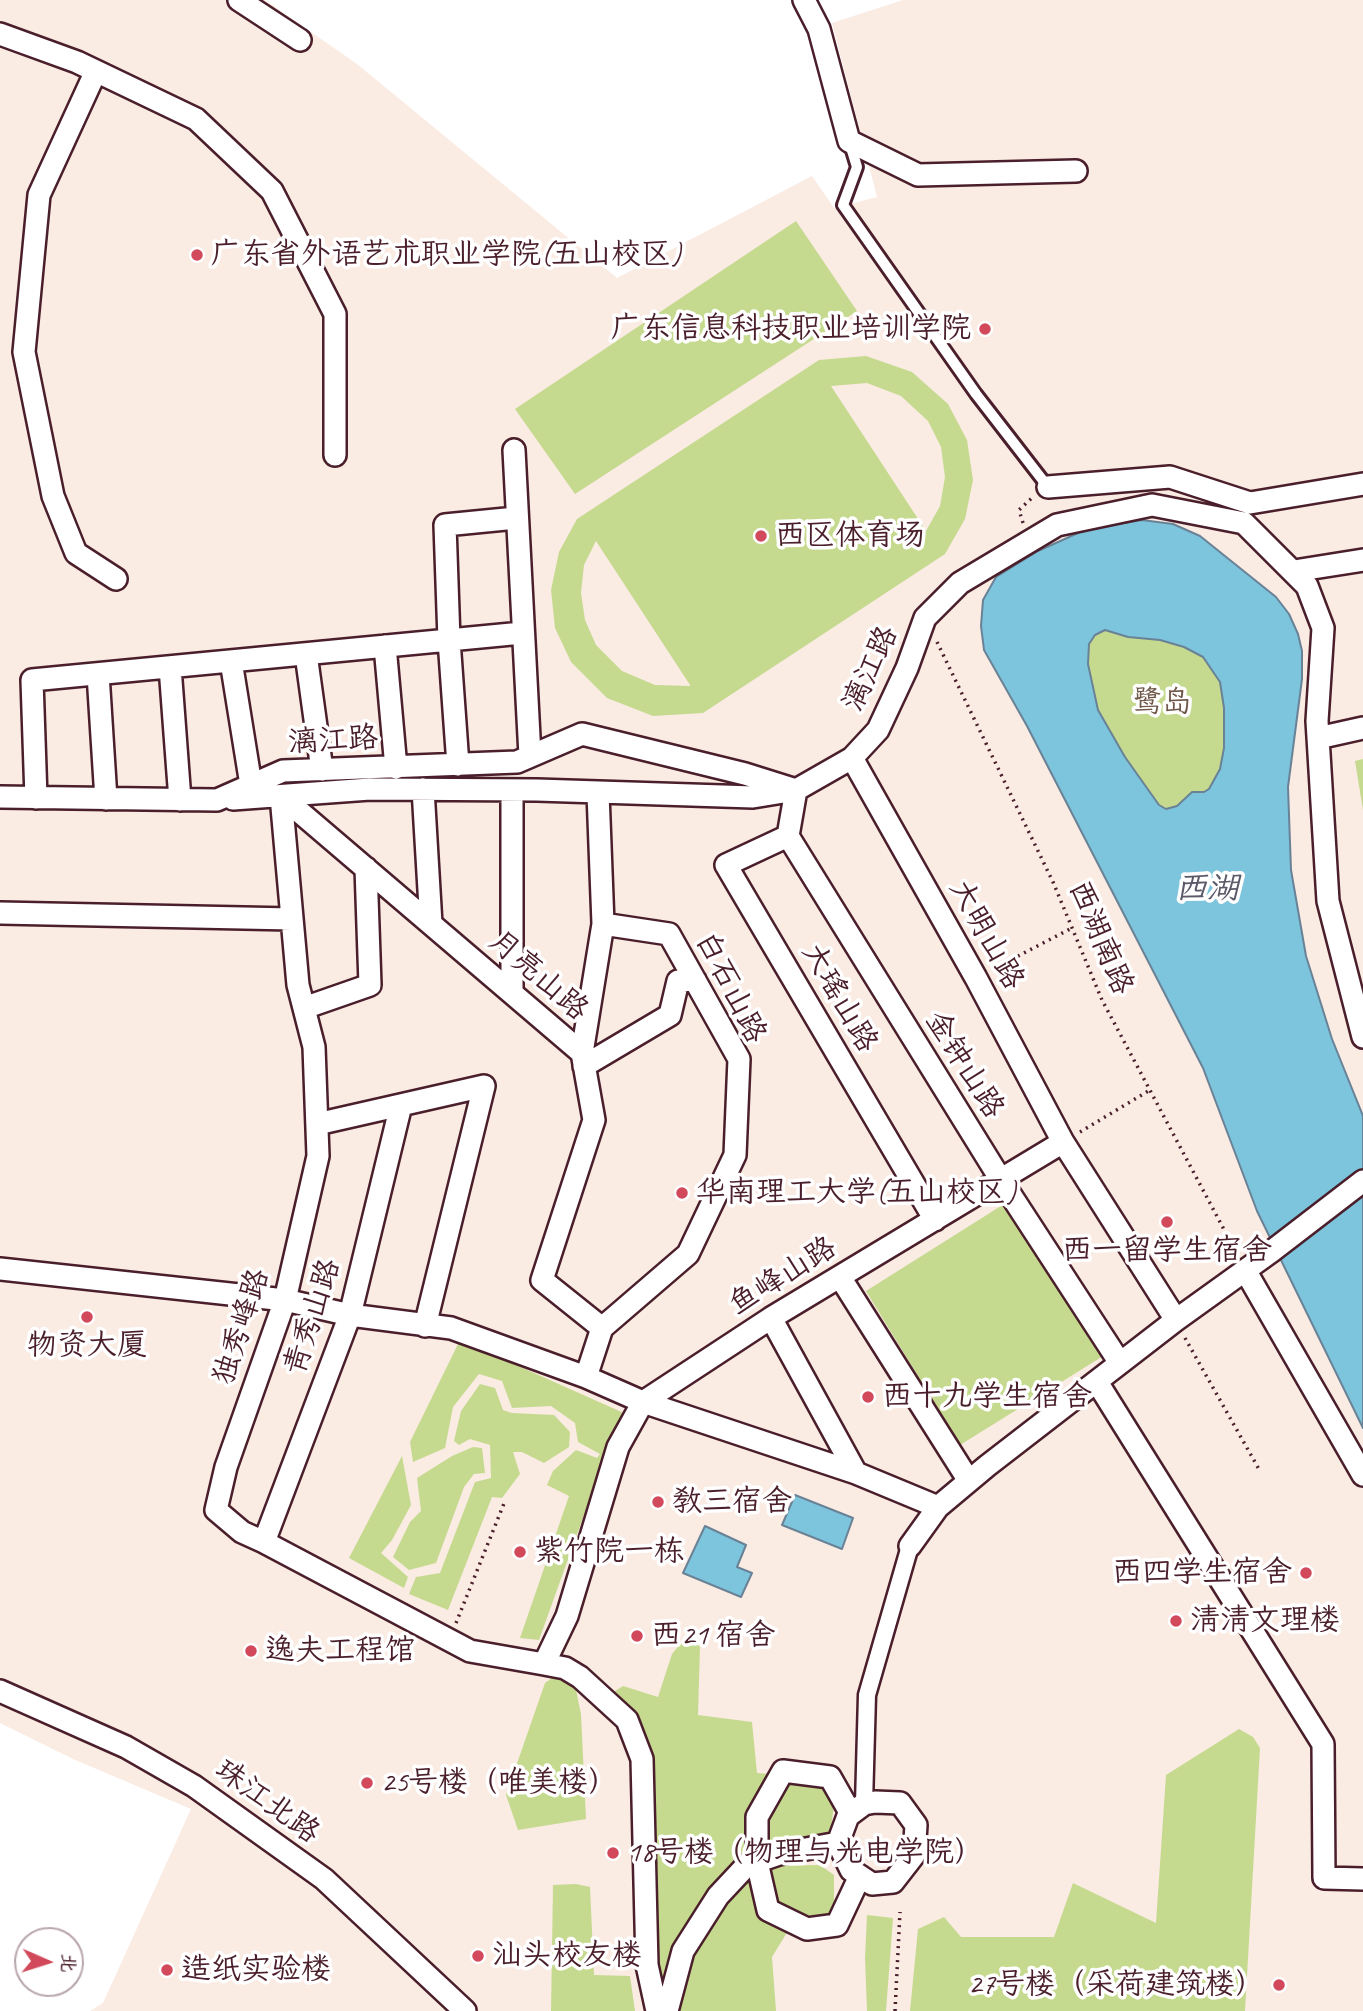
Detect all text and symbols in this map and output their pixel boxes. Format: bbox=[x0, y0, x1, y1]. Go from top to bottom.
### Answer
place label: 广东省外语艺术职业学院(五山校区) bbox=[211, 237, 681, 273]
marker: 广东省外语艺术职业学院(五山校区) bbox=[189, 247, 205, 263]
place label: 广东信息科技职业培训学院 bbox=[611, 311, 971, 347]
marker: 广东信息科技职业培训学院 bbox=[977, 321, 993, 337]
place label: 西区体育场 bbox=[775, 518, 925, 554]
marker: 西区体育场 bbox=[753, 528, 769, 544]
street label: 漓江路 bbox=[836, 621, 906, 717]
park label: 鹭岛 bbox=[1132, 685, 1192, 721]
street label: 漓江路 bbox=[287, 721, 379, 761]
water label: 西湖 bbox=[1175, 871, 1239, 909]
street label: 大明山路 bbox=[941, 874, 1031, 996]
street label: 西湖南路 bbox=[1060, 876, 1140, 1000]
street label: 月亮山路 bbox=[481, 923, 595, 1029]
street label: 白石山路 bbox=[687, 926, 773, 1050]
street label: 大瑶山路 bbox=[793, 937, 885, 1059]
street label: 金钟山路 bbox=[917, 1005, 1011, 1125]
place label: 华南理工大学(五山校区) bbox=[696, 1175, 1016, 1211]
marker: 华南理工大学(五山校区) bbox=[674, 1185, 690, 1201]
marker: 西一留学生宿舍 bbox=[1159, 1214, 1175, 1230]
street label: 鱼峰山路 bbox=[723, 1230, 843, 1324]
place label: 西一留学生宿舍 bbox=[1062, 1233, 1272, 1269]
street label: 青秀山路 bbox=[277, 1254, 349, 1380]
street label: 独秀峰路 bbox=[206, 1264, 278, 1390]
marker: 物资大厦 bbox=[79, 1309, 95, 1325]
place label: 物资大厦 bbox=[27, 1328, 147, 1364]
place label: 西十九学生宿舍 bbox=[882, 1379, 1092, 1415]
marker: 西十九学生宿舍 bbox=[860, 1389, 876, 1405]
place label: 教三宿舍 bbox=[672, 1484, 792, 1520]
marker: 教三宿舍 bbox=[650, 1494, 666, 1510]
place label: 紫竹院一栋 bbox=[534, 1534, 684, 1570]
marker: 紫竹院一栋 bbox=[512, 1544, 528, 1560]
place label: 西四学生宿舍 bbox=[1112, 1555, 1292, 1591]
marker: 西四学生宿舍 bbox=[1298, 1565, 1314, 1581]
place label: 清清文理楼 bbox=[1190, 1603, 1340, 1639]
marker: 清清文理楼 bbox=[1168, 1613, 1184, 1629]
place label: 西21 宿舍 bbox=[651, 1618, 775, 1654]
marker: 西21 宿舍 bbox=[629, 1628, 645, 1644]
place label: 逸夫工程馆 bbox=[265, 1633, 415, 1669]
marker: 逸夫工程馆 bbox=[243, 1643, 259, 1659]
street label: 珠江北路 bbox=[208, 1752, 326, 1852]
place label: 25号楼（唯美楼） bbox=[381, 1765, 618, 1801]
marker: 25号楼（唯美楼） bbox=[359, 1775, 375, 1791]
place label: 18号楼（物理与光电学院） bbox=[627, 1835, 984, 1871]
marker: 18号楼（物理与光电学院） bbox=[605, 1845, 621, 1861]
north arrow bbox=[14, 1927, 84, 1997]
place label: 汕头校友楼 bbox=[492, 1938, 642, 1974]
marker: 汕头校友楼 bbox=[470, 1948, 486, 1964]
place label: 造纸实验楼 bbox=[181, 1952, 331, 1988]
text: 北 bbox=[55, 1953, 80, 1973]
marker: 造纸实验楼 bbox=[159, 1962, 175, 1978]
place label: 27号楼（采荷建筑楼） bbox=[968, 1967, 1265, 2003]
marker: 27号楼（采荷建筑楼） bbox=[1271, 1977, 1287, 1993]

